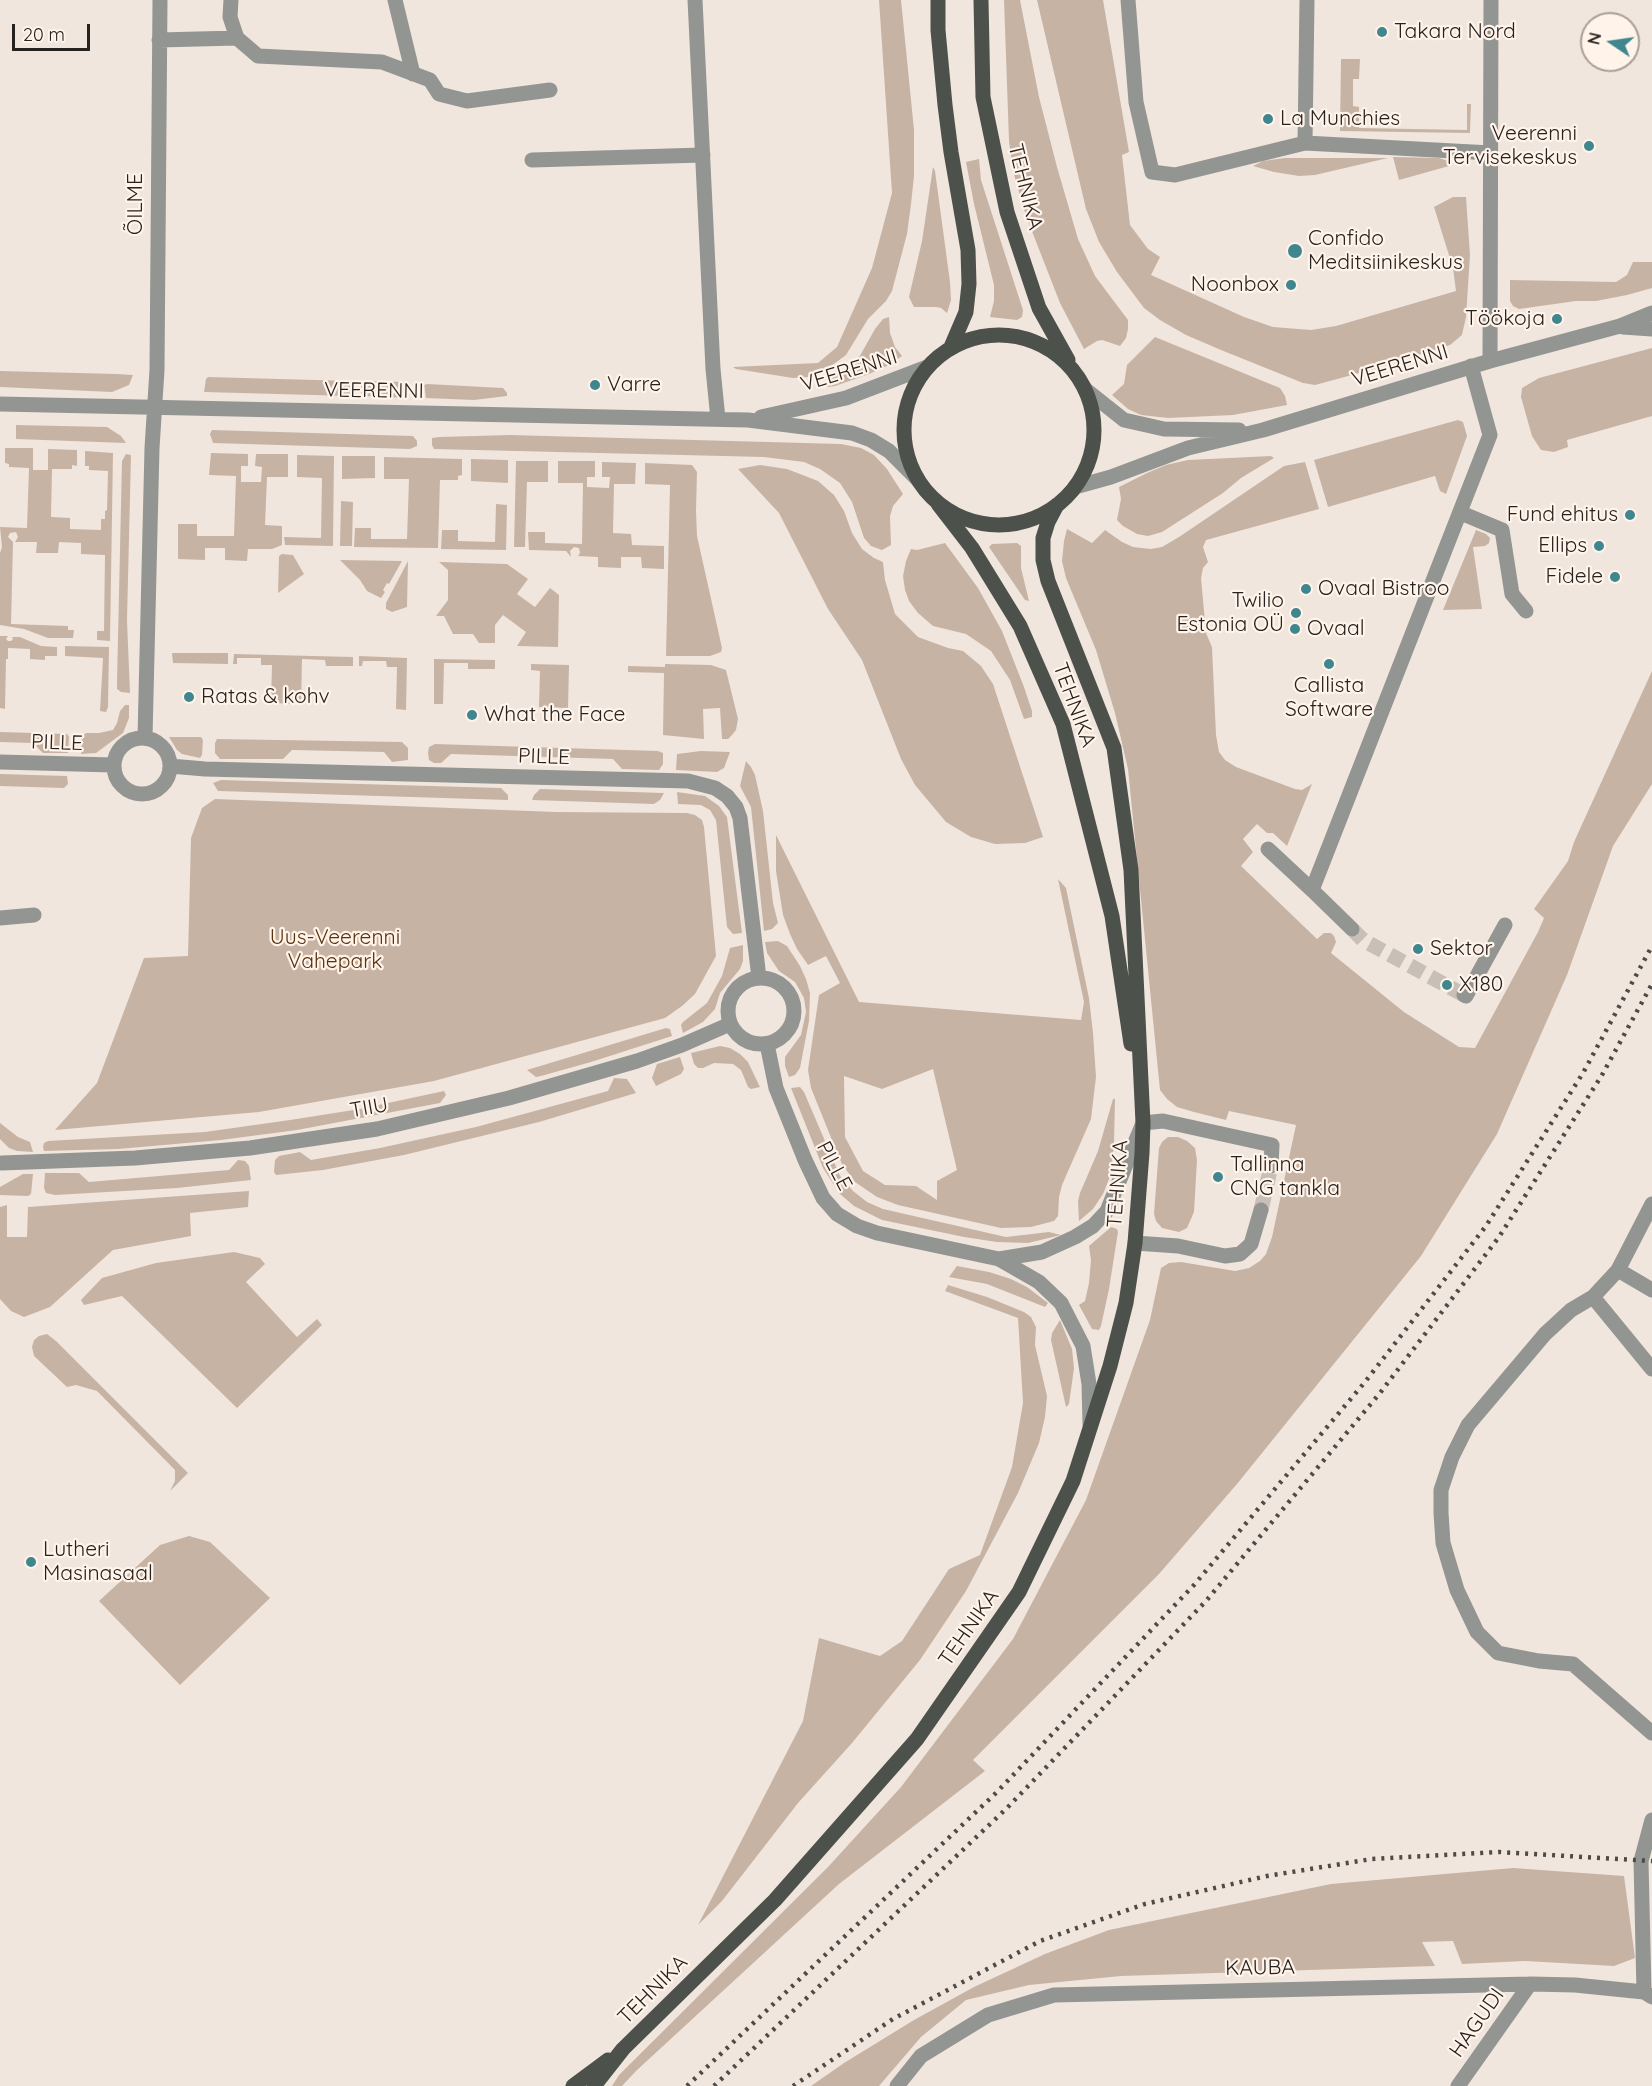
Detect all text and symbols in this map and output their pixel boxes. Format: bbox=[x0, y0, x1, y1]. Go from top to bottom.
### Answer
scale bar bbox=[15, 12, 93, 50]
north arrow bbox=[1580, 12, 1640, 72]
place label: Takara Nord bbox=[1394, 19, 1516, 45]
text: 20 m bbox=[23, 23, 65, 46]
marker: Takara Nord bbox=[1375, 25, 1389, 39]
text: N bbox=[1583, 30, 1605, 46]
place label: La Munchies bbox=[1280, 106, 1400, 132]
marker: La Munchies bbox=[1261, 112, 1275, 126]
place label: Veerenni Tervisekeskus bbox=[1443, 121, 1577, 171]
marker: Veerenni Tervisekeskus bbox=[1582, 139, 1596, 153]
street label: TEHNIKA bbox=[1002, 141, 1048, 233]
street label: ÕILME bbox=[123, 173, 149, 235]
place label: Confido Meditsiinikeskus bbox=[1308, 226, 1463, 276]
marker: Confido Meditsiinikeskus bbox=[1286, 242, 1304, 260]
place label: Noonbox bbox=[1191, 272, 1279, 298]
marker: Noonbox bbox=[1284, 278, 1298, 292]
place label: Töökoja bbox=[1465, 306, 1545, 332]
marker: Töökoja bbox=[1550, 312, 1564, 326]
street label: VEERENNI bbox=[1349, 339, 1451, 393]
street label: VEERENNI bbox=[798, 344, 900, 398]
place label: Varre bbox=[607, 372, 661, 398]
street label: VEERENNI bbox=[324, 378, 424, 404]
marker: Varre bbox=[588, 378, 602, 392]
place label: Fund ehitus bbox=[1507, 502, 1618, 528]
marker: Fund ehitus bbox=[1623, 508, 1637, 522]
place label: Ellips bbox=[1538, 533, 1587, 559]
marker: Ellips bbox=[1592, 539, 1606, 553]
place label: Fidele bbox=[1546, 564, 1603, 590]
marker: Fidele bbox=[1608, 570, 1622, 584]
place label: Ovaal Bistroo bbox=[1318, 576, 1450, 602]
marker: Ovaal Bistroo bbox=[1299, 582, 1313, 596]
place label: Twilio Estonia OÜ bbox=[1176, 588, 1284, 638]
marker: Twilio Estonia OÜ bbox=[1289, 606, 1303, 620]
place label: Ovaal bbox=[1307, 616, 1365, 642]
marker: Ovaal bbox=[1288, 622, 1302, 636]
marker: Callista Software bbox=[1322, 657, 1336, 671]
street label: TEHNIKA bbox=[1047, 659, 1101, 751]
place label: Callista Software bbox=[1285, 673, 1373, 723]
place label: Ratas & kohv bbox=[201, 684, 330, 710]
marker: Ratas & kohv bbox=[182, 690, 196, 704]
place label: What the Face bbox=[484, 702, 625, 728]
marker: What the Face bbox=[465, 708, 479, 722]
street label: PILLE bbox=[31, 729, 83, 757]
street label: PILLE bbox=[518, 743, 570, 771]
park label: Uus-Veerenni Vahepark bbox=[270, 925, 400, 975]
place label: Sektor bbox=[1430, 936, 1493, 962]
marker: Sektor bbox=[1411, 942, 1425, 956]
place label: X180 bbox=[1459, 972, 1503, 998]
marker: X180 bbox=[1440, 978, 1454, 992]
street label: TIIU bbox=[348, 1092, 390, 1124]
street label: PILLE bbox=[811, 1137, 857, 1195]
street label: TEHNIKA bbox=[1102, 1139, 1134, 1229]
place label: Tallinna CNG tankla bbox=[1230, 1152, 1340, 1202]
marker: Tallinna CNG tankla bbox=[1211, 1170, 1225, 1184]
place label: Lutheri Masinasaal bbox=[43, 1537, 153, 1587]
marker: Lutheri Masinasaal bbox=[24, 1555, 38, 1569]
street label: TEHNIKA bbox=[933, 1585, 1005, 1671]
street label: TEHNIKA bbox=[613, 1950, 693, 2030]
street label: KAUBA bbox=[1225, 1955, 1295, 1981]
street label: HAGUDI bbox=[1444, 1984, 1510, 2062]

